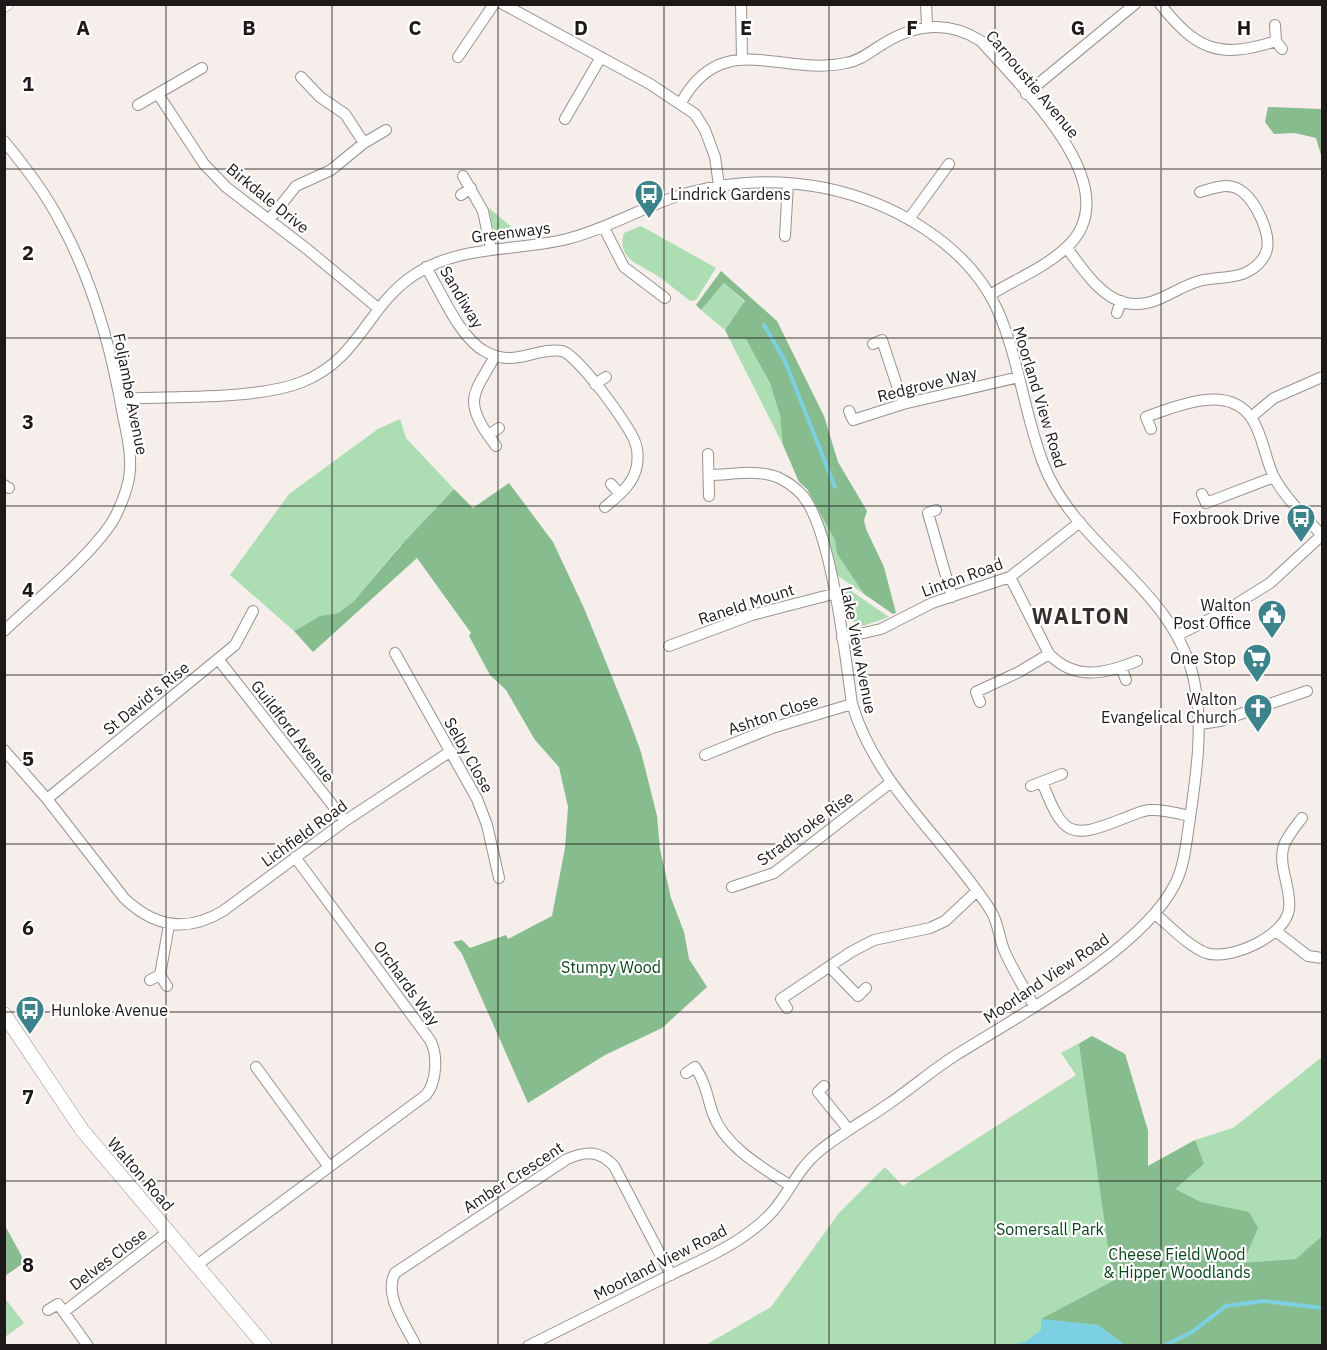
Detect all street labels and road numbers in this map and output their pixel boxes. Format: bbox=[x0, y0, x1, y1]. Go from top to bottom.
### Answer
street label: Carnoustie Avenue bbox=[982, 26, 1084, 142]
street label: Birkdale Drive bbox=[223, 159, 313, 237]
street label: Greenways bbox=[470, 217, 552, 247]
street label: Sandiway bbox=[436, 262, 488, 332]
street label: Moorland View Road bbox=[1009, 324, 1071, 470]
street label: Foljambe Avenue bbox=[109, 331, 153, 457]
street label: Redgrove Way bbox=[875, 362, 979, 406]
street label: Linton Road bbox=[919, 553, 1005, 601]
street label: Raneld Mount bbox=[696, 579, 796, 629]
street label: Lake View Avenue bbox=[837, 585, 881, 716]
street label: St David's Rise bbox=[99, 657, 193, 739]
street label: Guildford Avenue bbox=[247, 676, 339, 786]
street label: Ashton Close bbox=[725, 689, 821, 739]
street label: Selby Close bbox=[440, 714, 498, 796]
street label: Stradbroke Rise bbox=[753, 786, 857, 870]
street label: Lichfield Road bbox=[257, 795, 351, 871]
street label: Moorland View Road bbox=[979, 929, 1113, 1027]
street label: Orchards Way bbox=[370, 937, 444, 1029]
street label: Walton Road bbox=[104, 1133, 178, 1215]
street label: Amber Crescent bbox=[459, 1137, 567, 1217]
street label: Moorland View Road bbox=[590, 1220, 730, 1304]
street label: Delves Close bbox=[65, 1223, 151, 1295]

